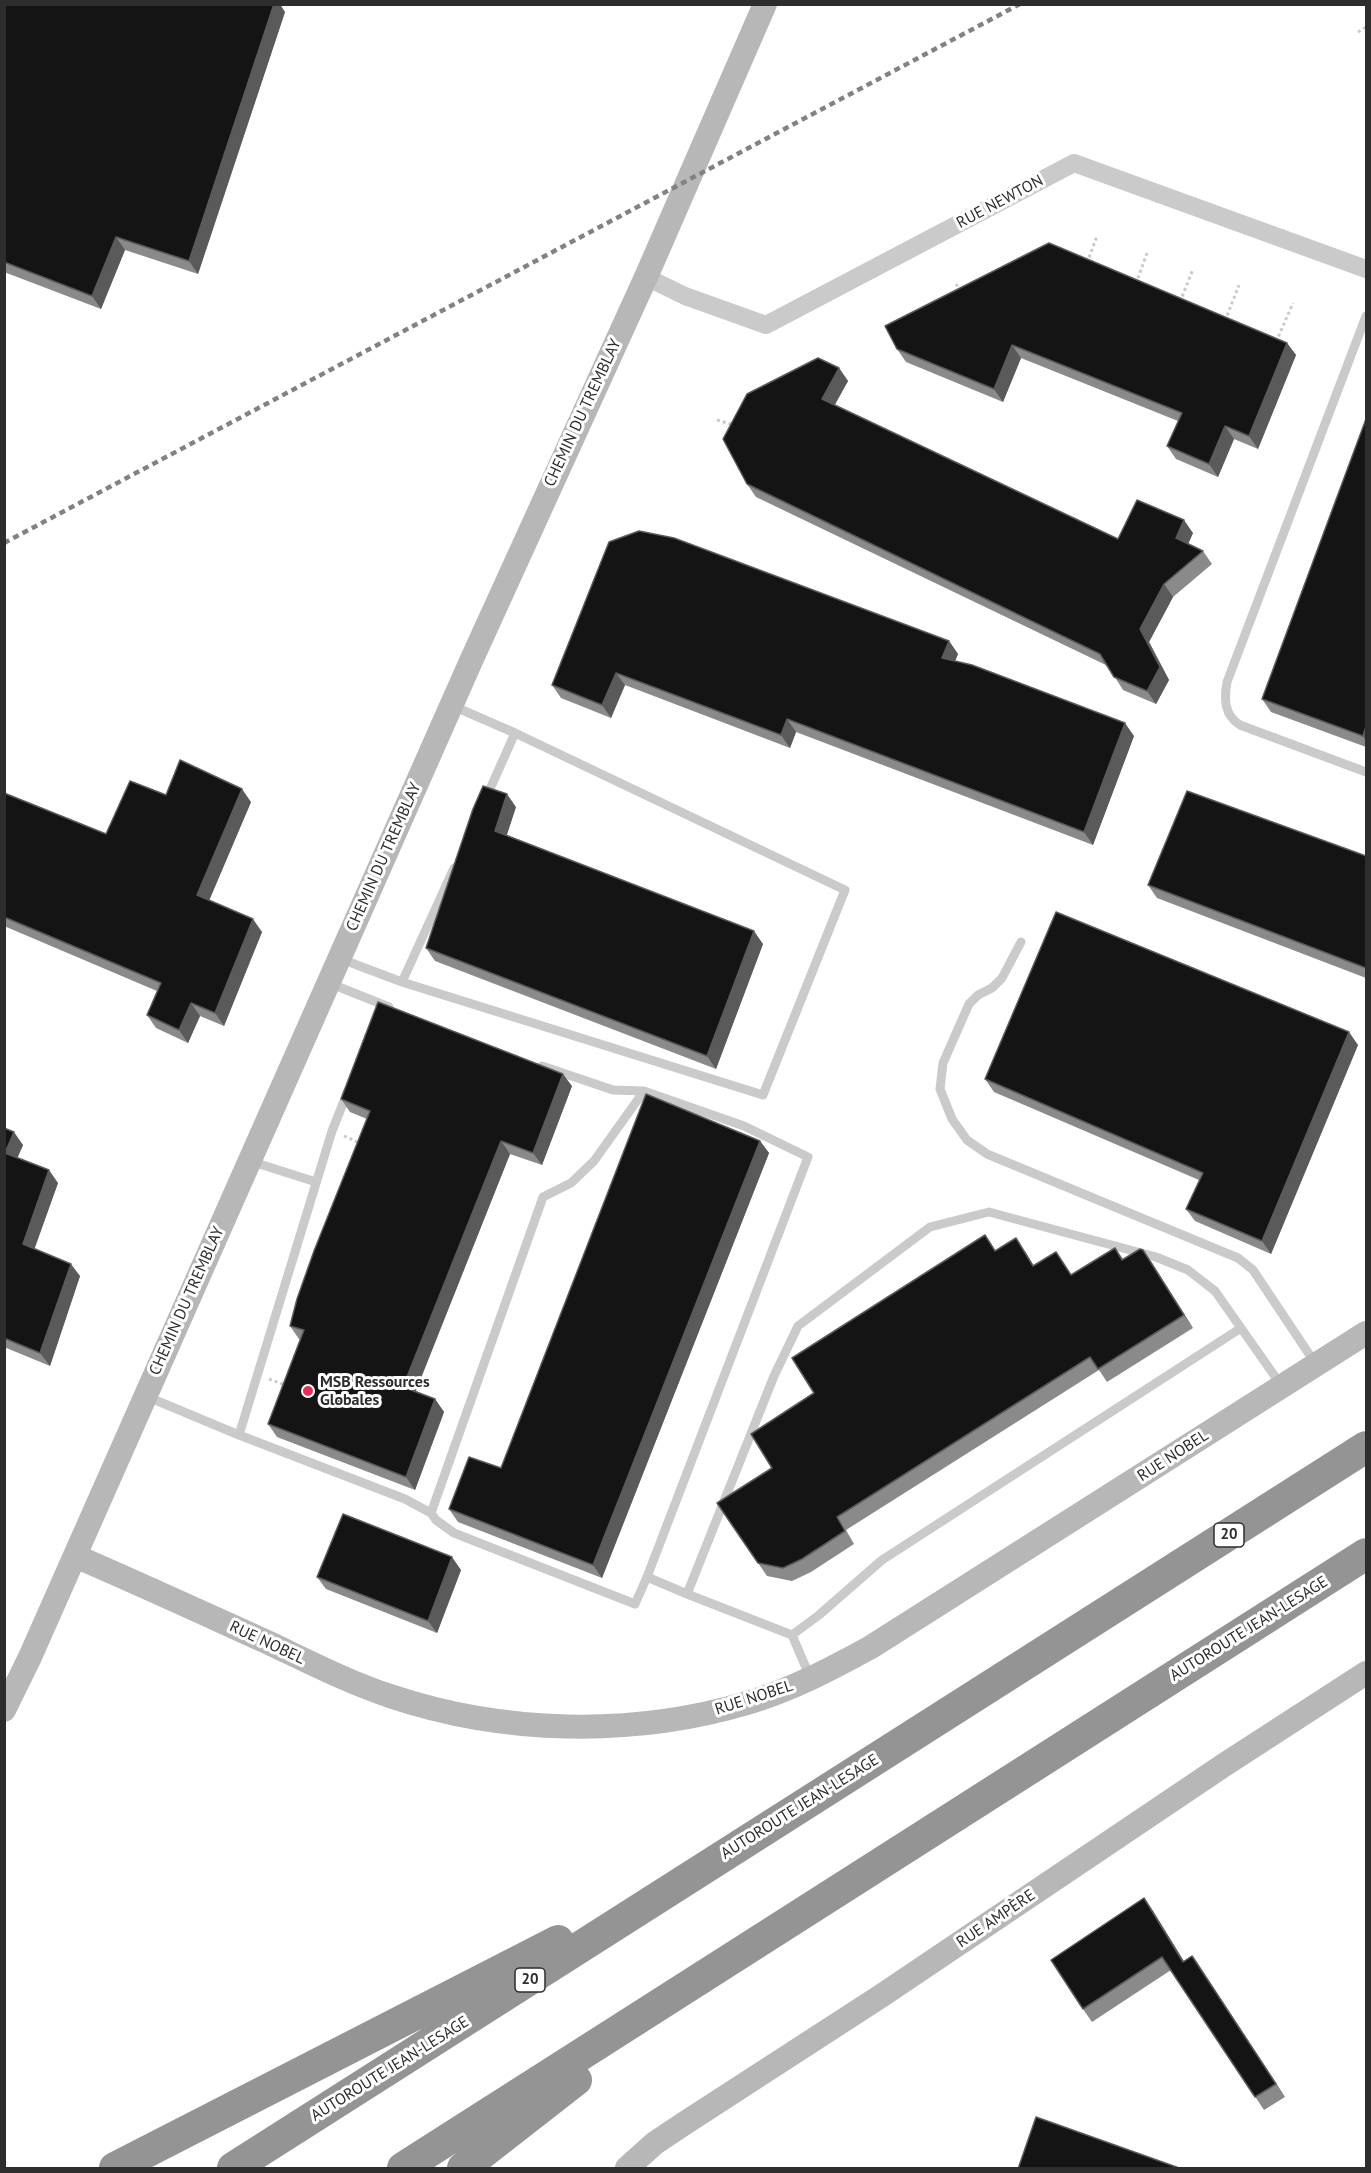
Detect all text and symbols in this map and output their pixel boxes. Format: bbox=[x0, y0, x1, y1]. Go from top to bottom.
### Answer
street label: RUE NEWTON bbox=[953, 171, 1047, 233]
street label: CHEMIN DU TREMBLAY bbox=[540, 336, 626, 490]
street label: CHEMIN DU TREMBLAY bbox=[343, 780, 425, 934]
street label: CHEMIN DU TREMBLAY bbox=[146, 1224, 228, 1378]
place label: MSB Ressources Globales bbox=[320, 1372, 430, 1410]
marker: MSB Ressources Globales bbox=[301, 1384, 315, 1398]
street label: RUE NOBEL bbox=[1134, 1426, 1212, 1486]
road number: 20 bbox=[1214, 1523, 1244, 1547]
street label: AUTOROUTE JEAN-LESAGE bbox=[1167, 1572, 1331, 1686]
street label: RUE NOBEL bbox=[226, 1617, 308, 1669]
street label: RUE NOBEL bbox=[713, 1676, 795, 1720]
street label: AUTOROUTE JEAN-LESAGE bbox=[718, 1750, 882, 1864]
street label: RUE AMPÈRE bbox=[953, 1886, 1039, 1952]
road number: 20 bbox=[515, 1968, 545, 1992]
street label: AUTOROUTE JEAN-LESAGE bbox=[308, 2012, 472, 2126]

